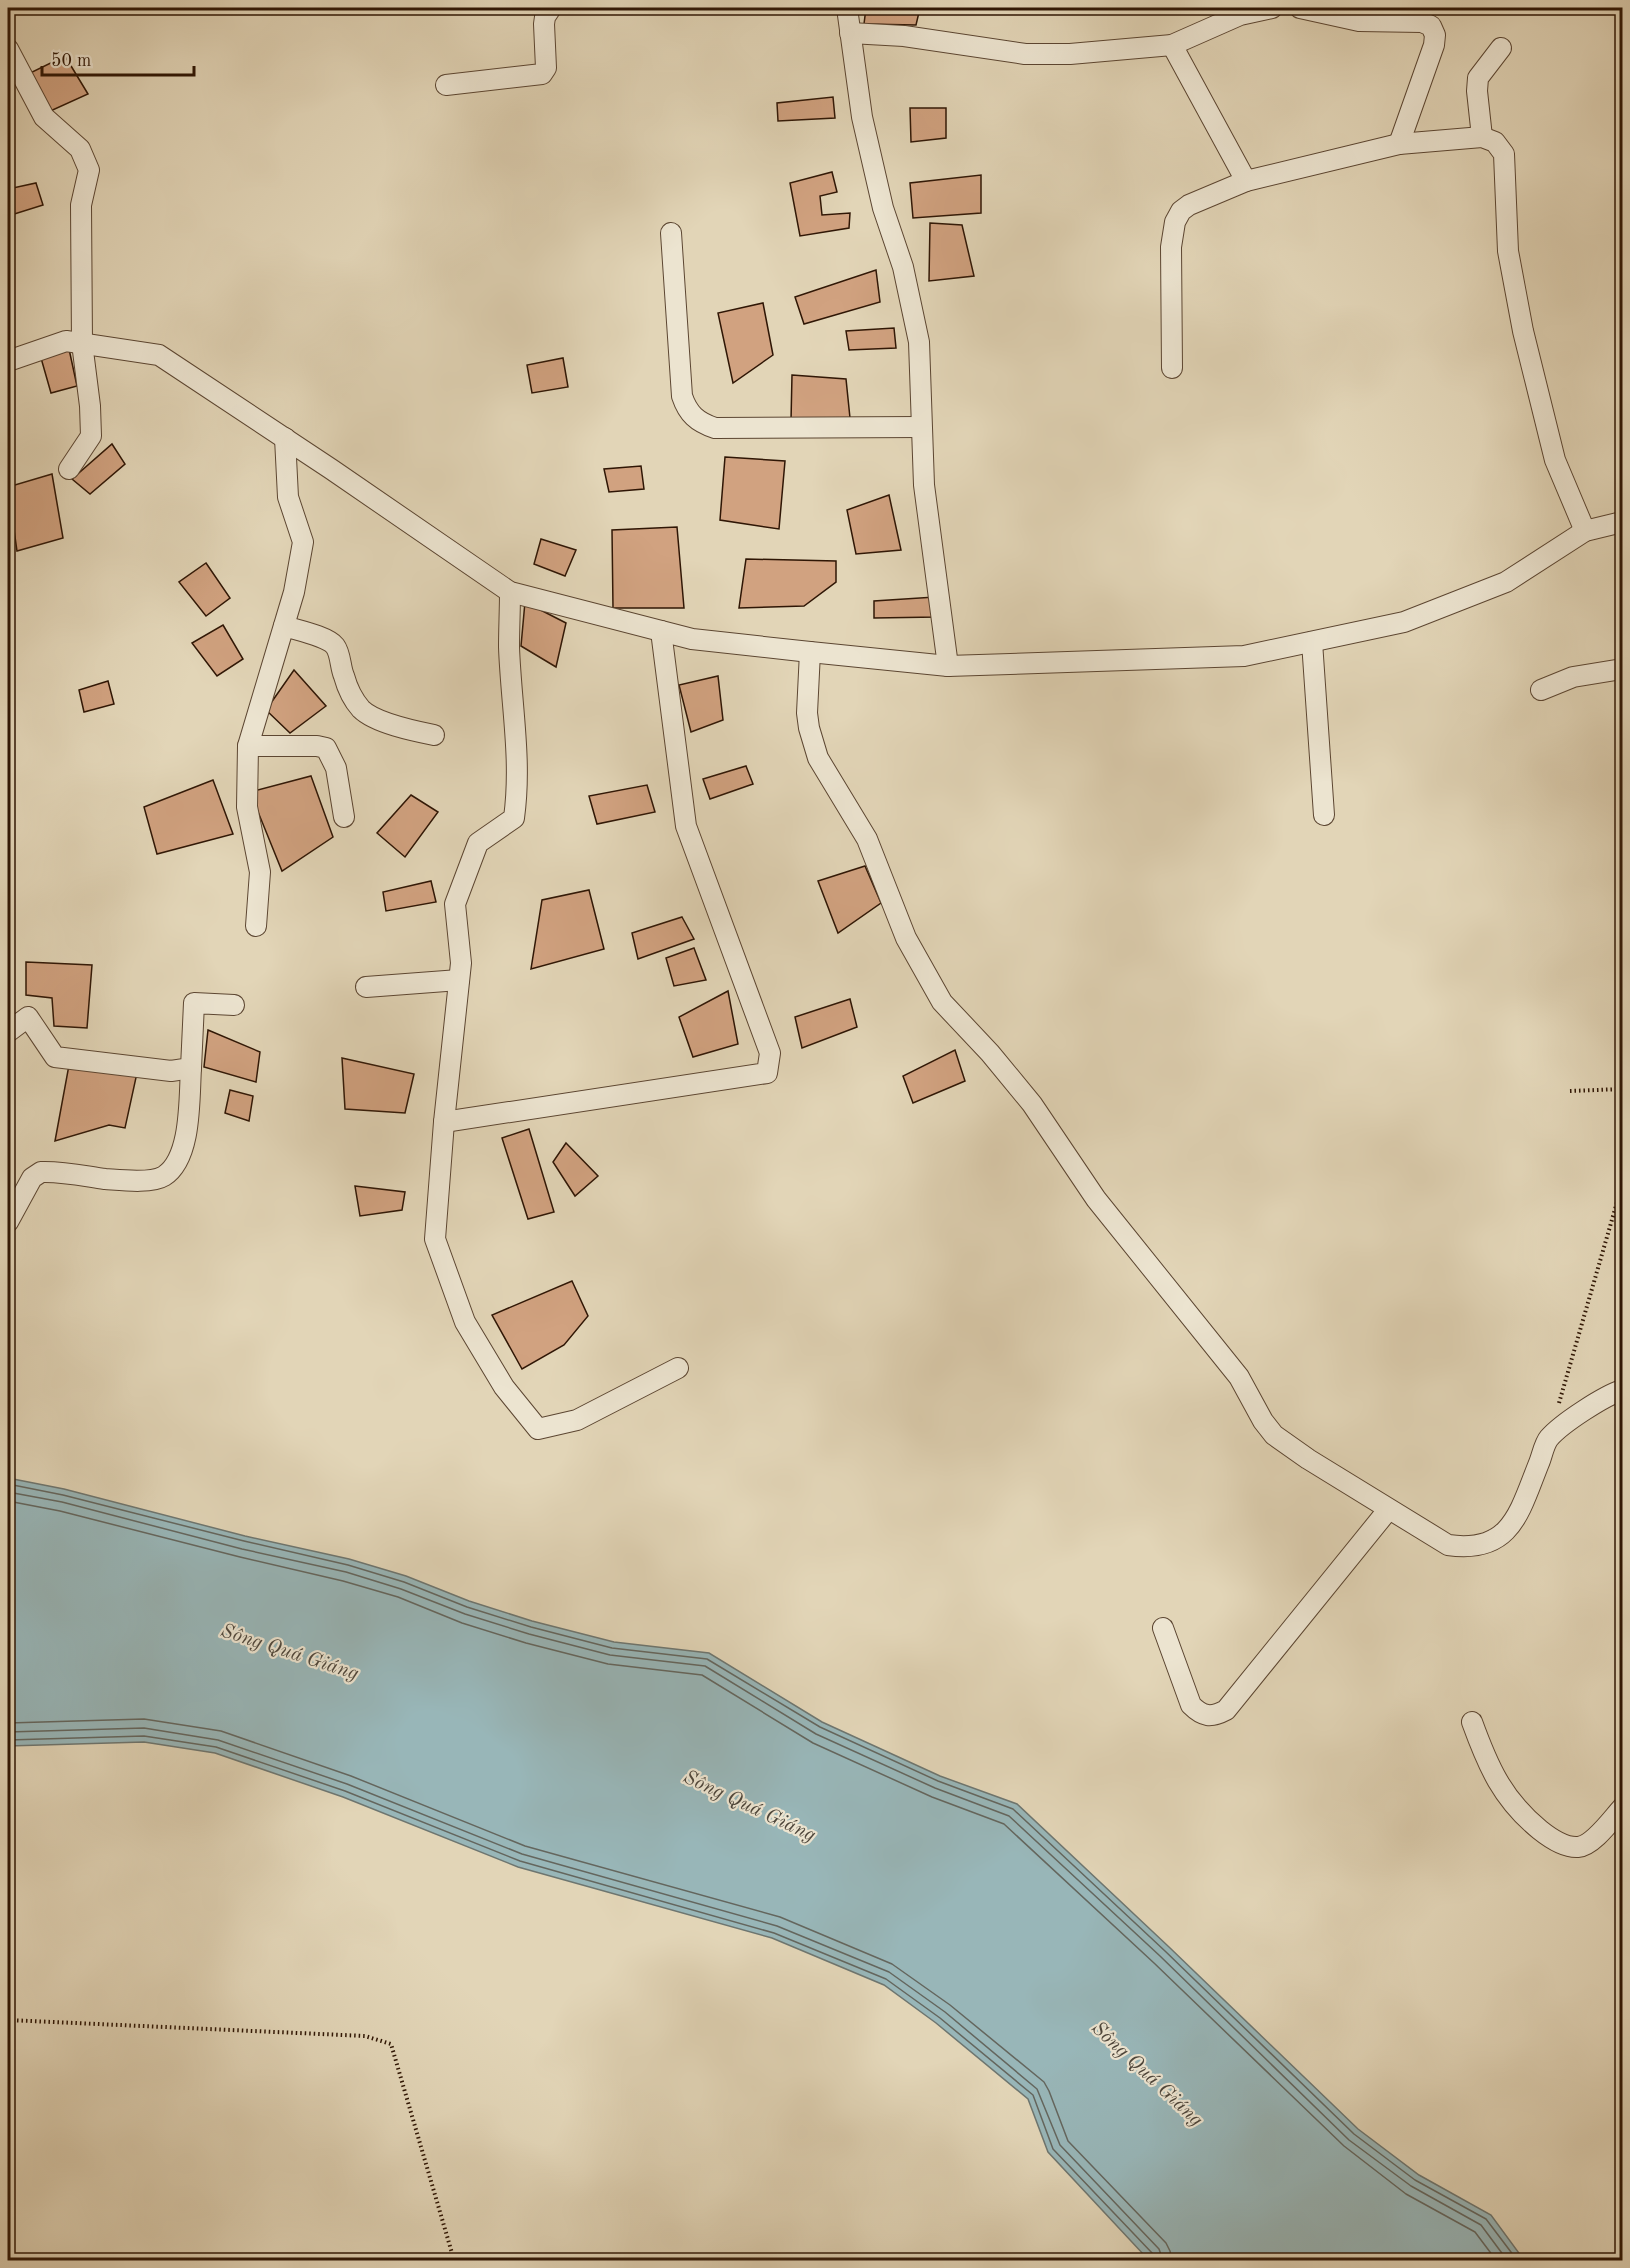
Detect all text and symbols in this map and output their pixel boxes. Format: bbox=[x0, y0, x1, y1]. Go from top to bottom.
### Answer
scale bar bbox=[42, 39, 194, 77]
text: 50 m bbox=[51, 52, 91, 70]
water label: Sông Quá Giáng bbox=[218, 1621, 361, 1685]
water label: Sông Quá Giáng bbox=[680, 1767, 819, 1846]
water label: Sông Quá Giáng bbox=[1087, 2018, 1206, 2131]

